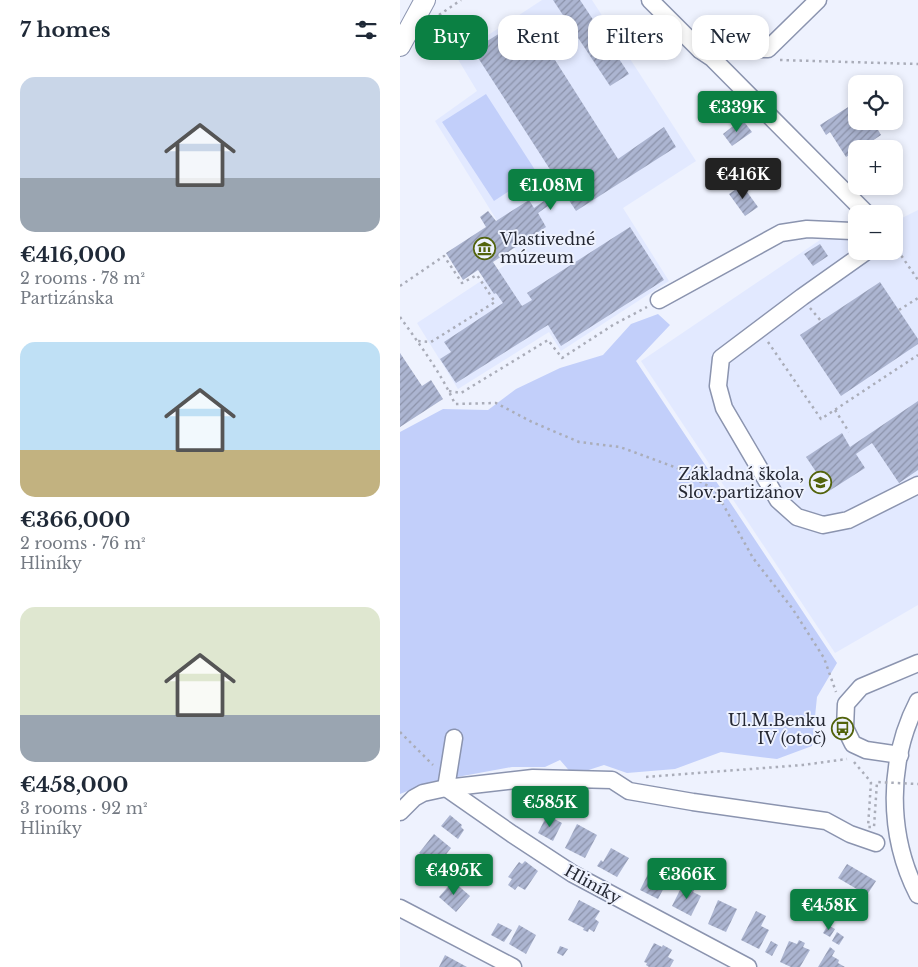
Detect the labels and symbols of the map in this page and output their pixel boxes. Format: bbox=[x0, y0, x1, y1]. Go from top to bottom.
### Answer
pin: €339K bbox=[702, 90, 772, 133]
pin: €416K bbox=[708, 158, 778, 200]
pin: €1.08M bbox=[510, 168, 592, 211]
place label: Vlastivedné múzeum bbox=[499, 229, 595, 267]
museum icon: Vlastivedné múzeum bbox=[472, 236, 496, 260]
place label: Základná škola, Slov.partizánov bbox=[678, 464, 804, 502]
school or university icon: Základná škola, Slov.partizánov bbox=[808, 471, 832, 495]
place label: Ul.M.Benku IV (otoč) bbox=[728, 710, 826, 748]
bus stop icon: Ul.M.Benku IV (otoč) bbox=[830, 717, 854, 741]
pin: €585K bbox=[515, 786, 585, 828]
pin: €495K bbox=[419, 854, 489, 896]
pin: €366K bbox=[652, 858, 722, 900]
street label: Hliníky bbox=[561, 860, 626, 908]
pin: €458K bbox=[794, 888, 864, 931]

